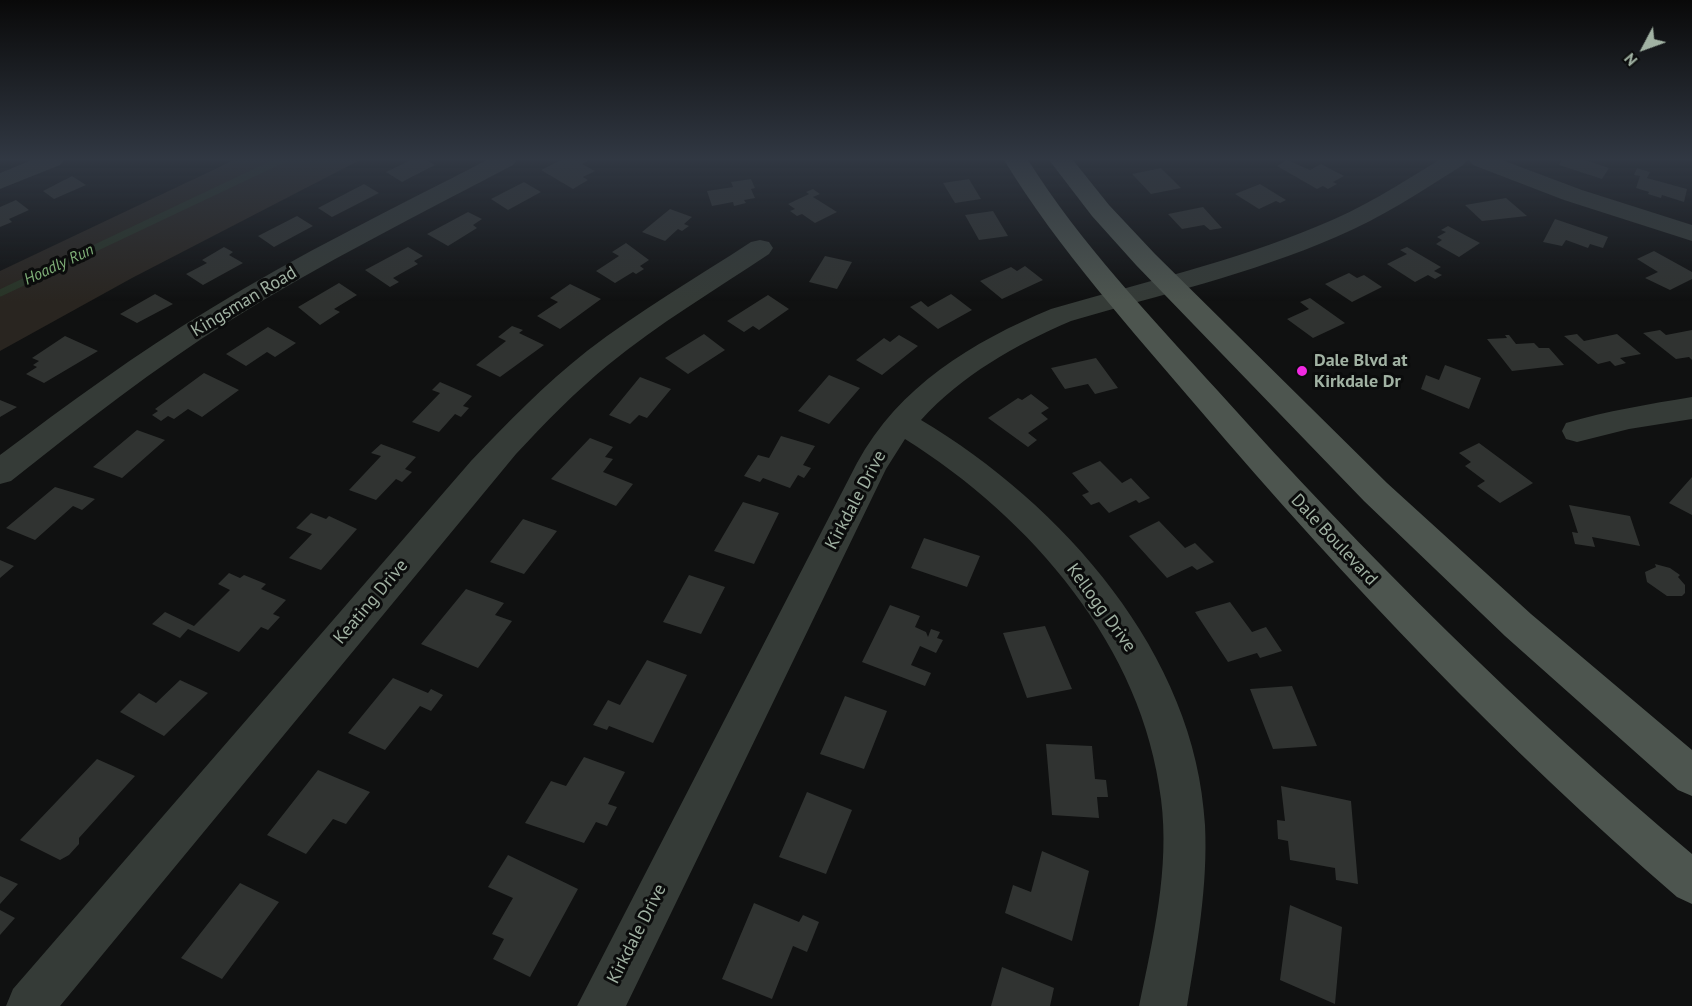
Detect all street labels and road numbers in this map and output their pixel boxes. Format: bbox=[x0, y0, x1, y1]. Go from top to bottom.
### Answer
street label: Kingsman Road bbox=[187, 262, 301, 342]
street label: Kirkdale Drive bbox=[821, 447, 891, 553]
street label: Dale Boulevard bbox=[1286, 490, 1382, 590]
street label: Keating Drive bbox=[329, 555, 413, 649]
street label: Kellogg Drive bbox=[1062, 560, 1140, 656]
street label: Kirkdale Drive bbox=[603, 881, 671, 987]

